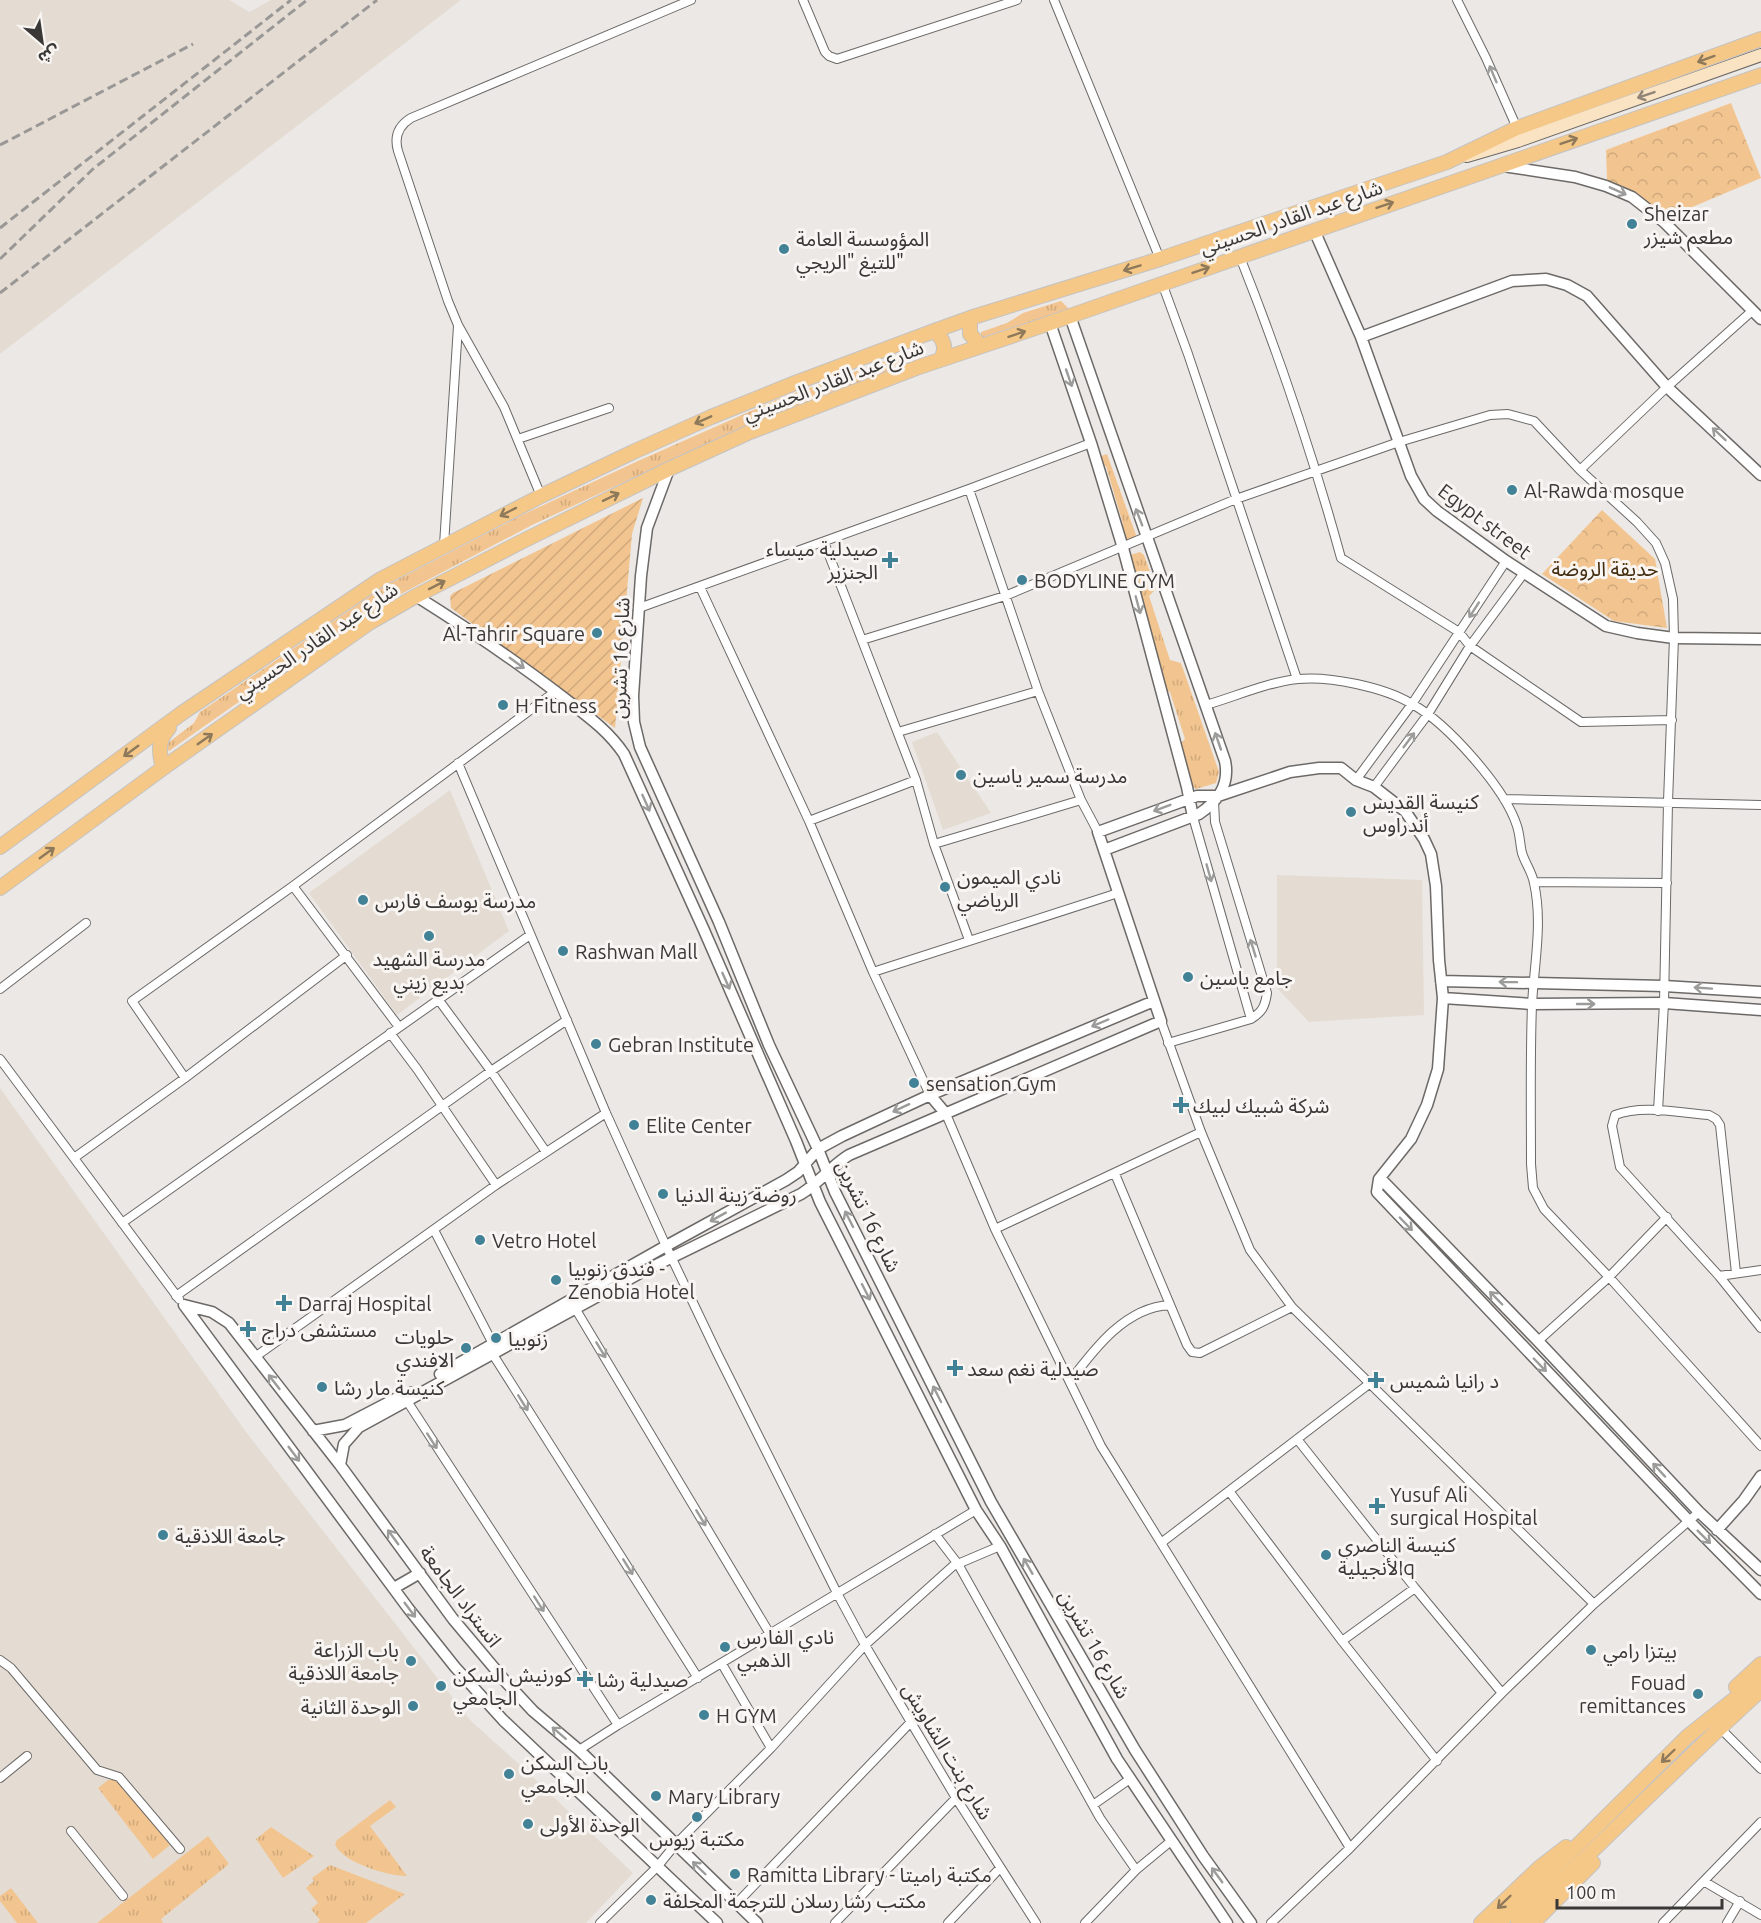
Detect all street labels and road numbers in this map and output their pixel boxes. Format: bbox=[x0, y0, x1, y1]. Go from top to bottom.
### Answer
street label: شارع عبد القادر الحسيني bbox=[1197, 175, 1387, 263]
street label: شارع عبد القادر الحسيني bbox=[739, 335, 928, 429]
street label: Egypt street bbox=[1434, 479, 1536, 563]
street label: شارع عبد القادر الحسيني bbox=[230, 577, 404, 707]
street label: شارع 16 تشرين bbox=[606, 597, 638, 719]
street label: شارع 16 تشرين bbox=[828, 1156, 906, 1277]
street label: اتستراد الجامعة bbox=[415, 1541, 506, 1652]
street label: شارع 16 تشرين bbox=[1051, 1586, 1135, 1704]
street label: شارع بنت الشاويش bbox=[895, 1679, 998, 1826]

